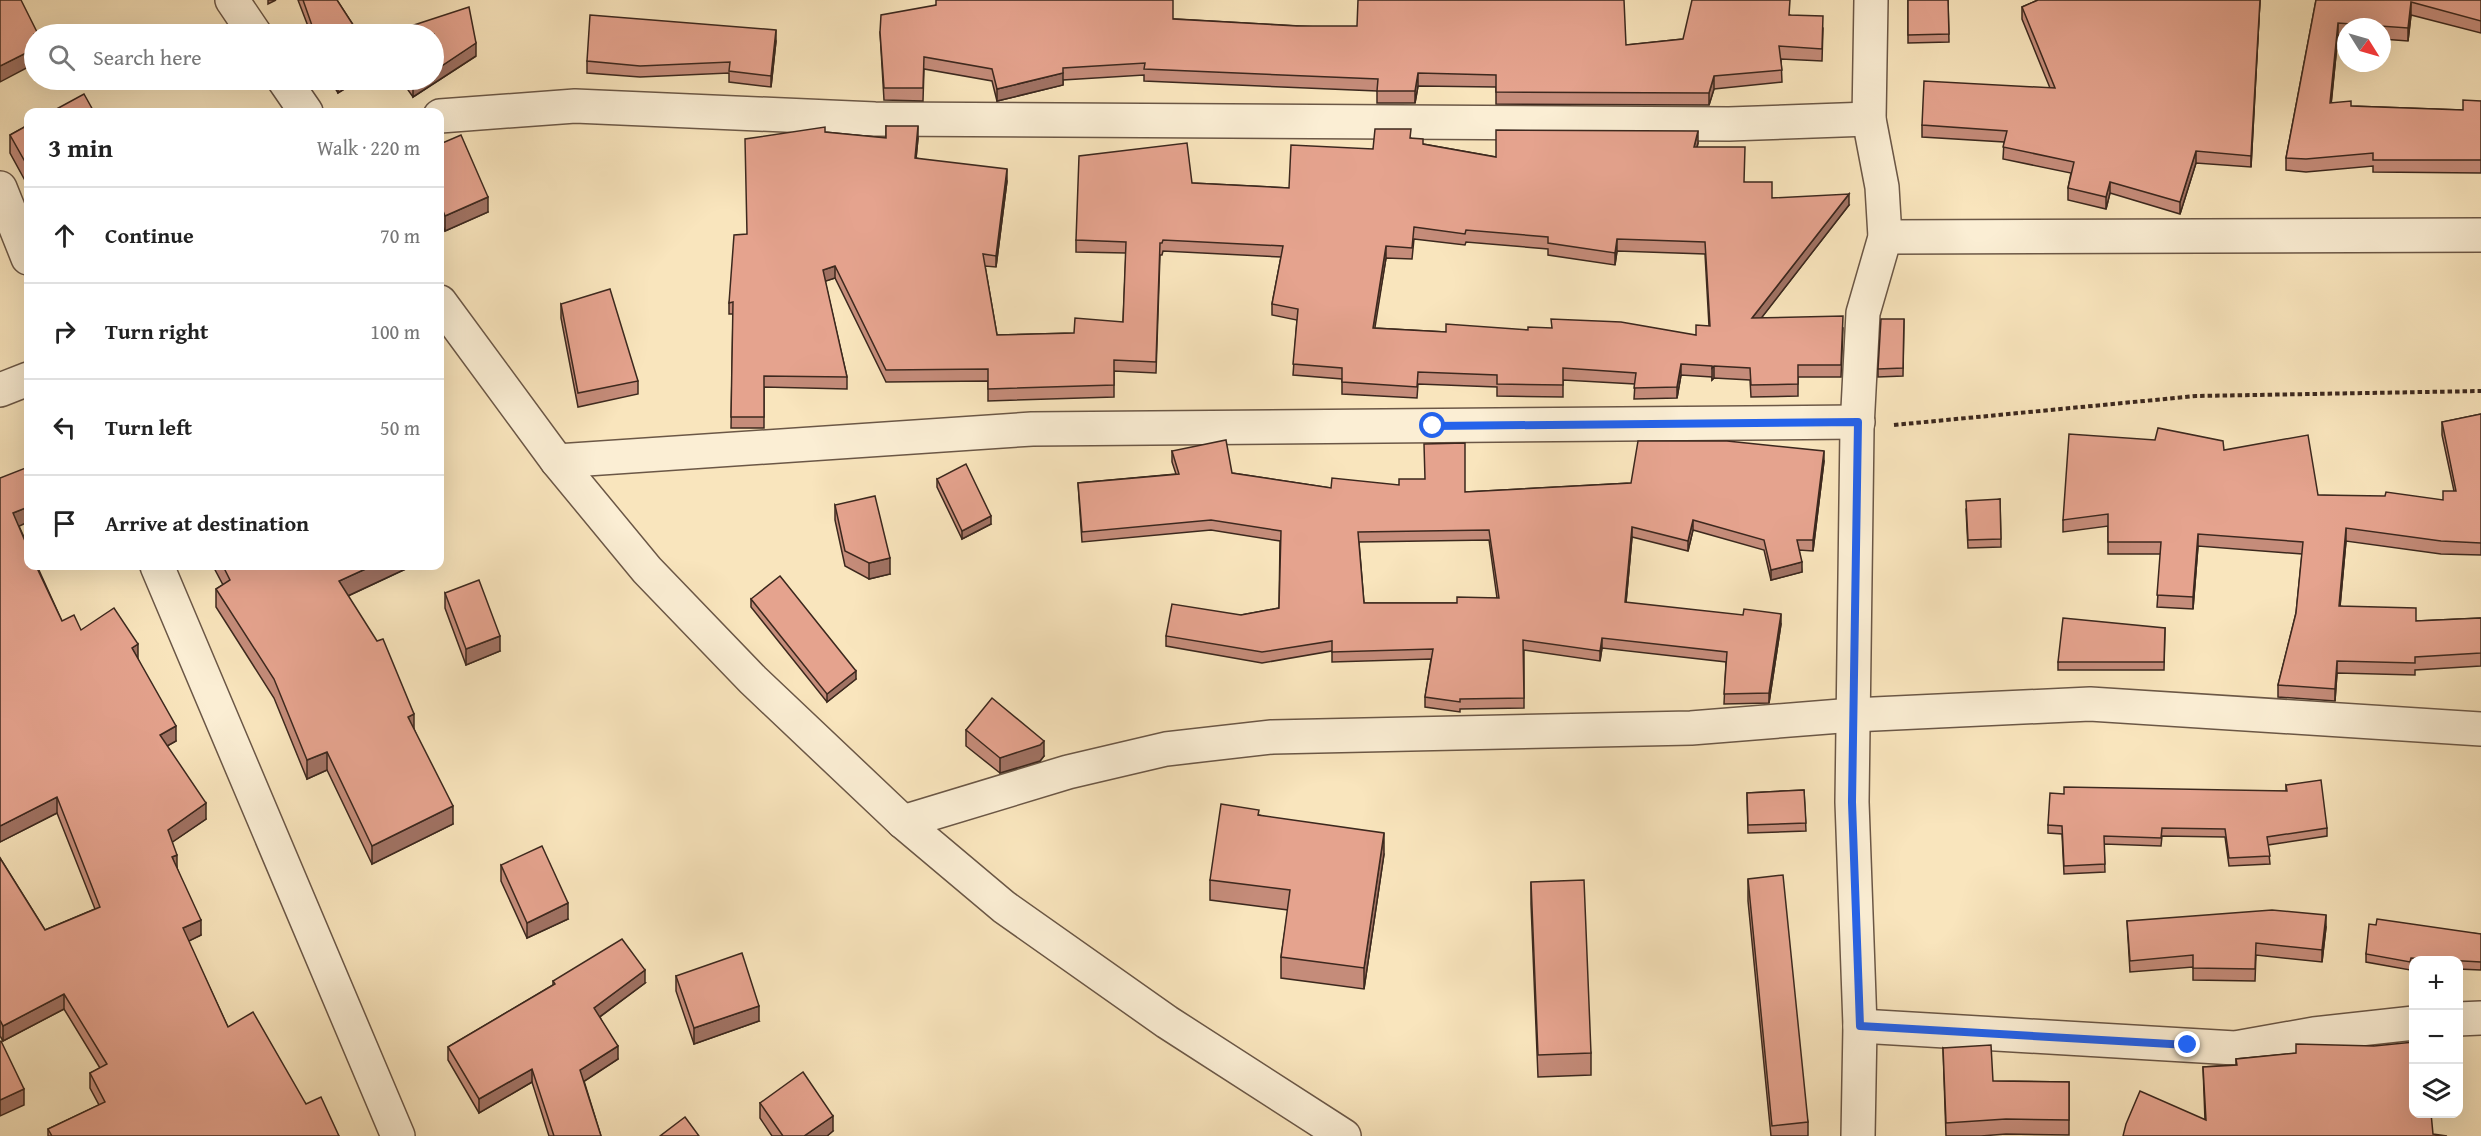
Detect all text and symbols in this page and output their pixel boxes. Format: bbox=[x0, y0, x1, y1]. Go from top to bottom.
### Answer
north arrow bbox=[2337, 18, 2391, 72]
search box bbox=[24, 24, 444, 90]
icon: search bbox=[45, 41, 78, 74]
text: Search here bbox=[93, 41, 202, 73]
text: 3 min bbox=[48, 128, 113, 167]
text: Walk · 220 m bbox=[317, 133, 420, 162]
icon: ahead bbox=[48, 219, 81, 252]
text: Continue bbox=[105, 219, 194, 251]
text: 70 m bbox=[380, 221, 420, 250]
icon: right bbox=[48, 315, 81, 348]
text: Turn right bbox=[105, 315, 208, 347]
text: 100 m bbox=[370, 317, 420, 346]
icon: left bbox=[48, 411, 81, 444]
text: Turn left bbox=[105, 411, 192, 443]
route start bbox=[1419, 412, 1445, 438]
text: 50 m bbox=[380, 413, 420, 442]
icon: arrive bbox=[48, 507, 81, 540]
text: Arrive at destination bbox=[105, 507, 309, 539]
map controls bbox=[2409, 956, 2463, 1118]
button: + bbox=[2409, 956, 2463, 1010]
button: − bbox=[2409, 1010, 2463, 1064]
route end bbox=[2174, 1031, 2200, 1057]
button: layers bbox=[2409, 1064, 2463, 1118]

